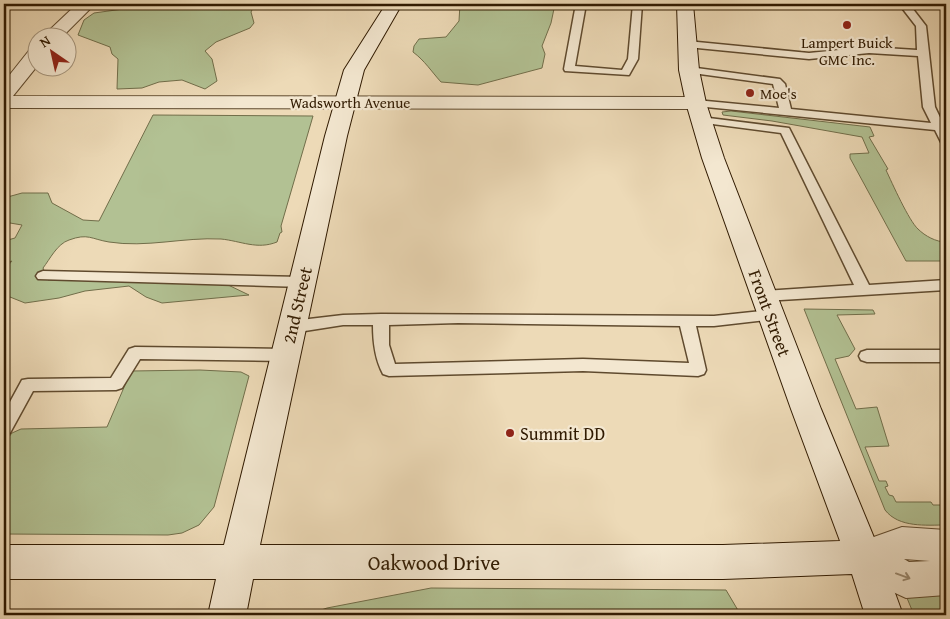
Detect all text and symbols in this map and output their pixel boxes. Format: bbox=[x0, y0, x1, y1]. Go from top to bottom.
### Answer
marker: Lampert Buick GMC Inc. bbox=[841, 19, 853, 31]
north arrow bbox=[28, 28, 78, 78]
text: N bbox=[35, 30, 55, 52]
place label: Lampert Buick GMC Inc. bbox=[801, 32, 893, 70]
place label: Moe's bbox=[760, 83, 797, 104]
marker: Moe's bbox=[744, 87, 756, 99]
street label: Wadsworth Avenue bbox=[290, 92, 410, 113]
street label: 2nd Street bbox=[275, 263, 319, 346]
street label: Front Street bbox=[742, 266, 798, 361]
place label: Summit DD bbox=[520, 420, 605, 447]
marker: Summit DD bbox=[504, 427, 516, 439]
street label: Oakwood Drive bbox=[368, 547, 500, 578]
one-way arrow bbox=[895, 572, 911, 582]

